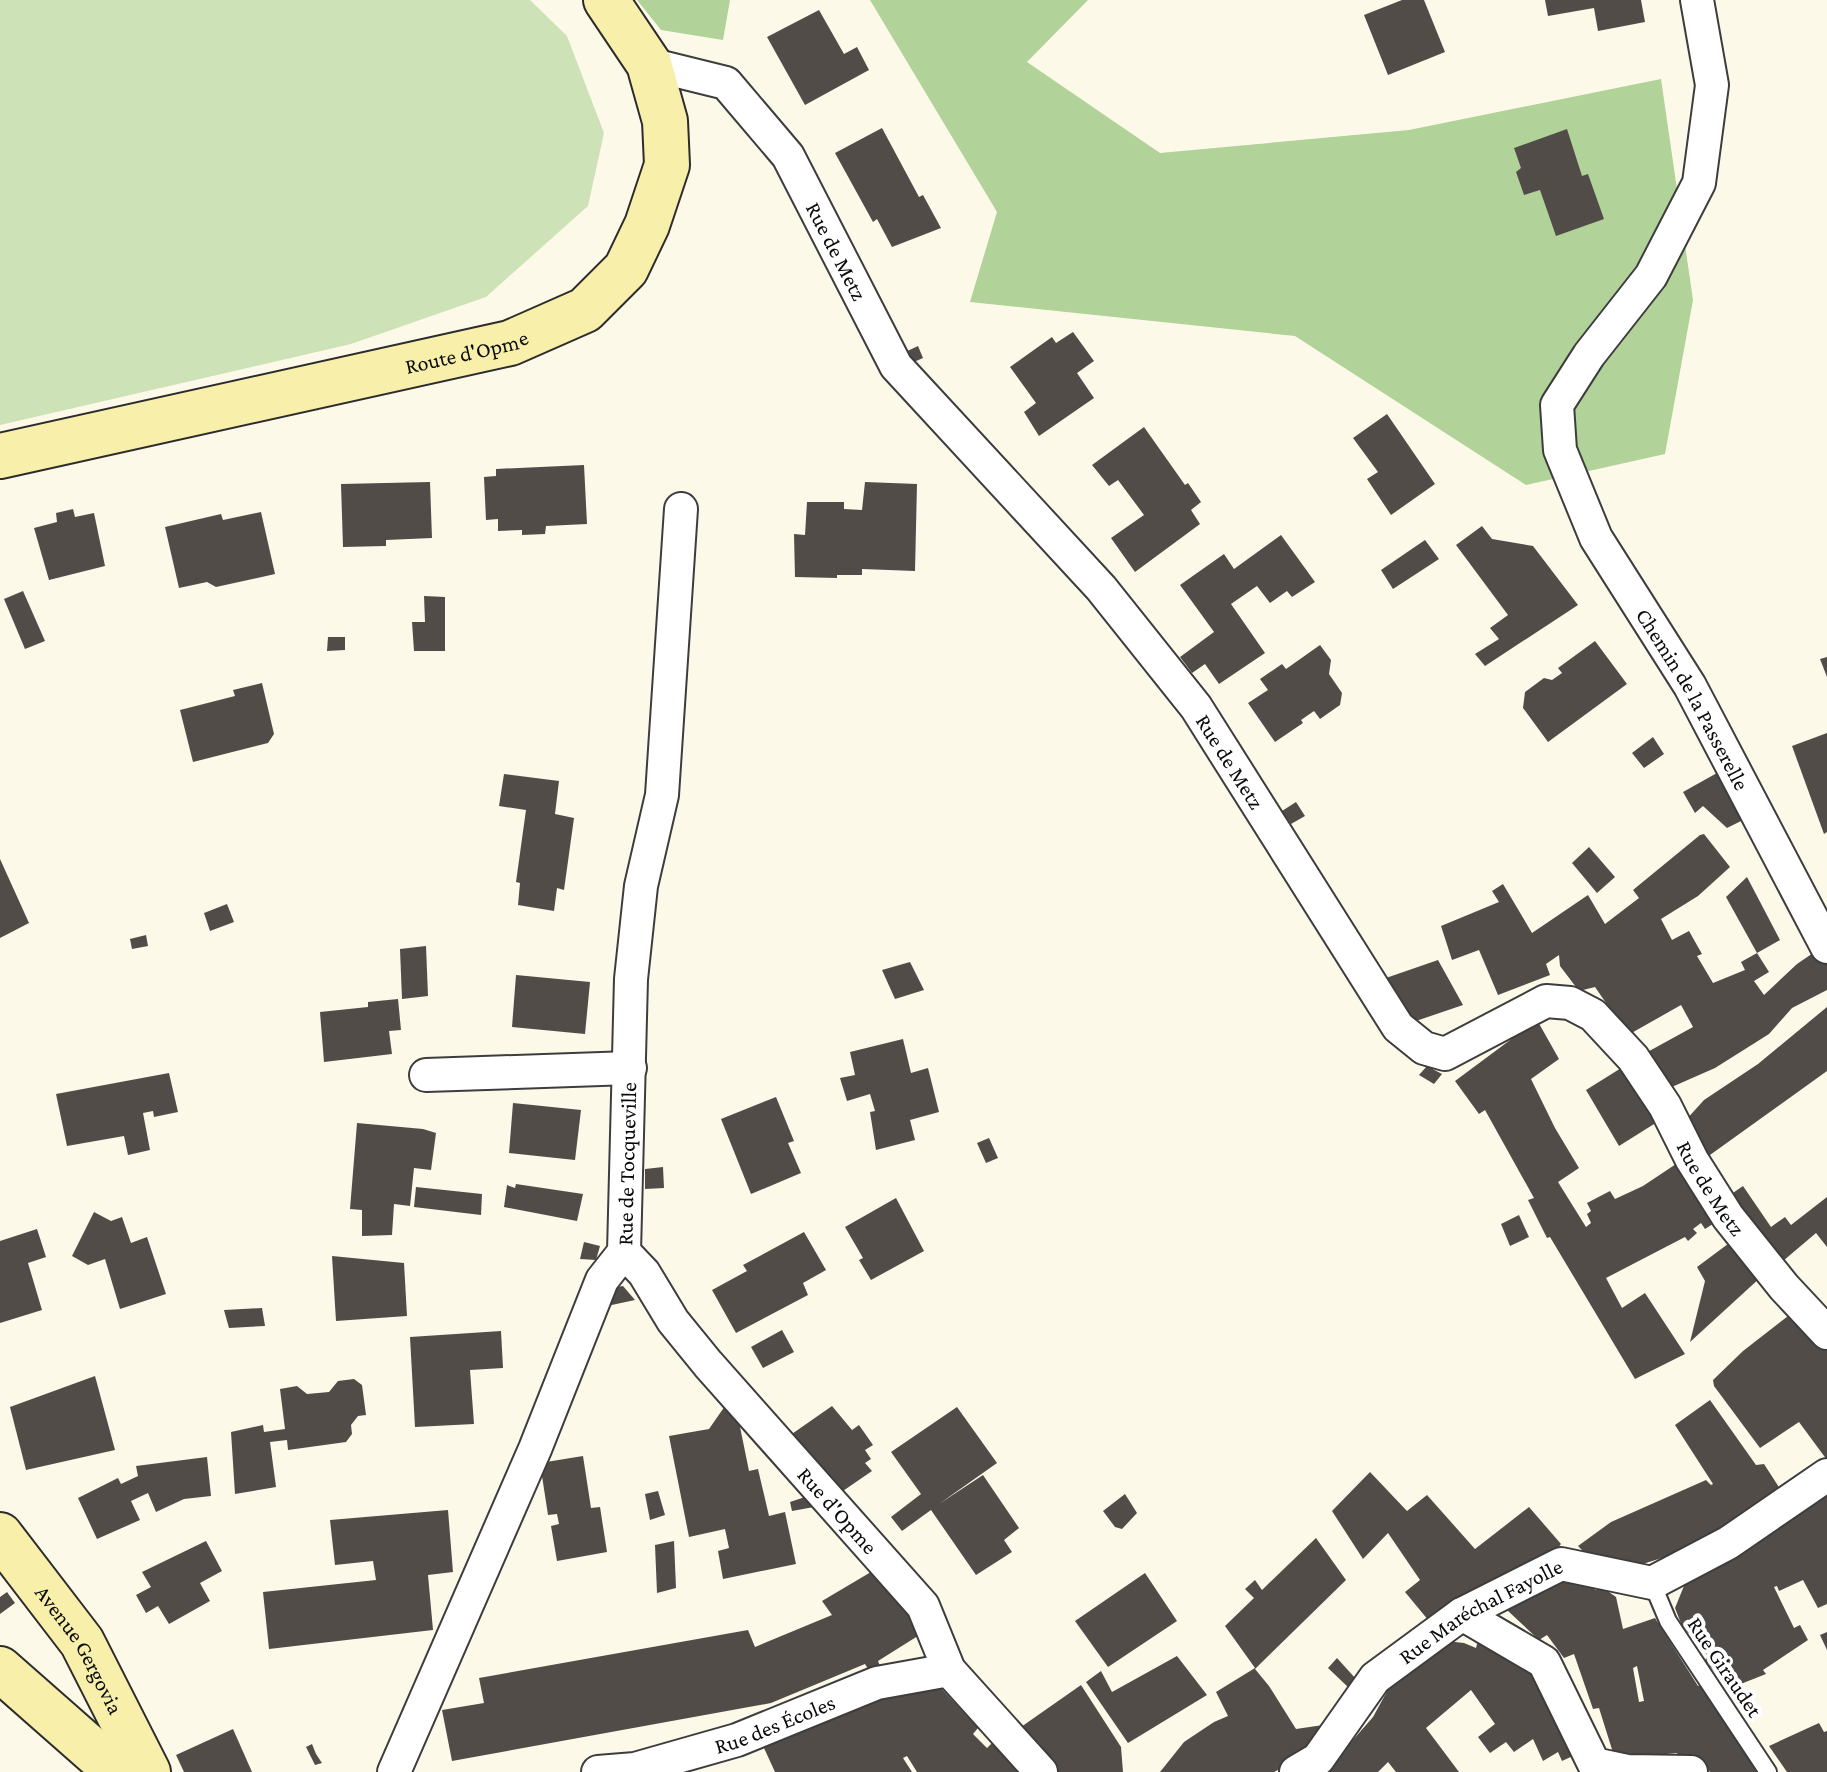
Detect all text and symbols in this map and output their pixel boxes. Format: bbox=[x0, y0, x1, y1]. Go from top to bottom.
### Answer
street label: Rue de Metz bbox=[801, 198, 873, 304]
street label: Route d'Opme bbox=[403, 324, 532, 378]
street label: Chemin de la Passerelle bbox=[1631, 603, 1755, 794]
street label: Rue de Metz bbox=[1191, 709, 1270, 813]
street label: Rue de Tocqueville bbox=[612, 1082, 641, 1246]
street label: Rue de Metz bbox=[1672, 1137, 1750, 1240]
street label: Rue d'Opme bbox=[793, 1462, 883, 1559]
street label: Rue Maréchal Fayolle bbox=[1394, 1553, 1566, 1669]
street label: Avenue Gergovia bbox=[30, 1580, 129, 1718]
street label: Rue Giraudet bbox=[1683, 1612, 1768, 1722]
street label: Rue des Écoles bbox=[712, 1689, 839, 1758]

